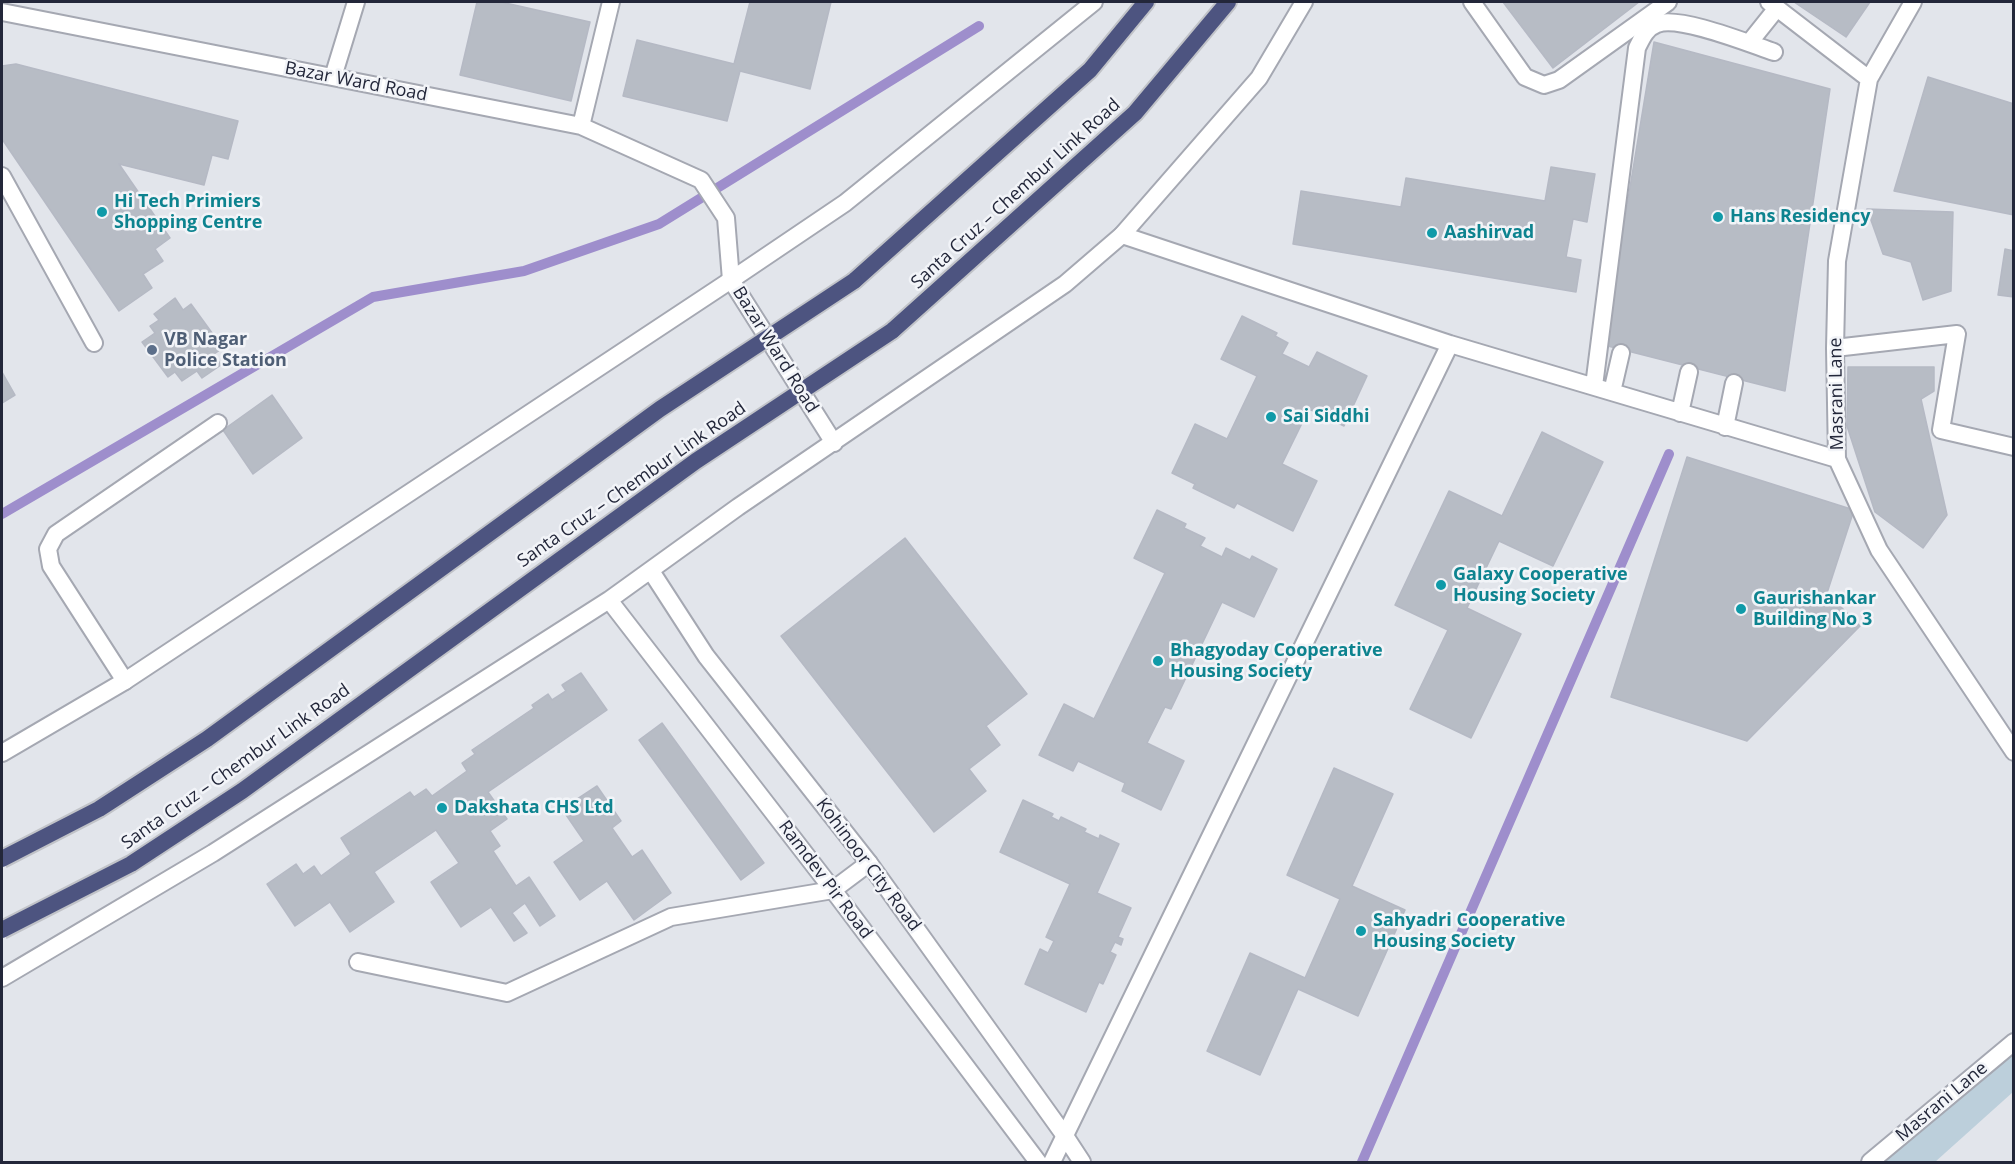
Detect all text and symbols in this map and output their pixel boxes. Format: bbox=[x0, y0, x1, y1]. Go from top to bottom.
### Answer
street label: Bazar Ward Road bbox=[283, 58, 429, 106]
street label: Santa Cruz – Chembur Link Road bbox=[907, 94, 1125, 294]
place label: Hi Tech Primiers Shopping Centre bbox=[114, 191, 262, 234]
marker: Hi Tech Primiers Shopping Centre bbox=[95, 205, 109, 219]
place label: Hans Residency bbox=[1730, 206, 1870, 228]
marker: Hans Residency bbox=[1711, 210, 1725, 224]
place label: Aashirvad bbox=[1444, 222, 1534, 244]
marker: Aashirvad bbox=[1425, 226, 1439, 240]
street label: Bazar Ward Road bbox=[727, 283, 823, 417]
place label: VB Nagar Police Station bbox=[164, 329, 287, 372]
street label: Masrani Lane bbox=[1825, 337, 1849, 451]
marker: VB Nagar Police Station bbox=[145, 343, 159, 357]
street label: Santa Cruz – Chembur Link Road bbox=[514, 398, 750, 572]
place label: Sai Siddhi bbox=[1283, 406, 1369, 428]
marker: Sai Siddhi bbox=[1264, 410, 1278, 424]
place label: Galaxy Cooperative Housing Society bbox=[1453, 564, 1628, 606]
marker: Galaxy Cooperative Housing Society bbox=[1434, 578, 1448, 592]
place label: Gaurishankar Building No 3 bbox=[1753, 588, 1876, 630]
marker: Gaurishankar Building No 3 bbox=[1734, 602, 1748, 616]
place label: Bhagyoday Cooperative Housing Society bbox=[1170, 640, 1383, 682]
marker: Bhagyoday Cooperative Housing Society bbox=[1151, 654, 1165, 668]
street label: Santa Cruz – Chembur Link Road bbox=[118, 680, 354, 854]
street label: Kohinoor City Road bbox=[811, 794, 925, 936]
place label: Dakshata CHS Ltd bbox=[454, 797, 614, 819]
marker: Dakshata CHS Ltd bbox=[435, 801, 449, 815]
street label: Ramdev Pir Road bbox=[773, 816, 877, 944]
place label: Sahyadri Cooperative Housing Society bbox=[1373, 910, 1565, 952]
marker: Sahyadri Cooperative Housing Society bbox=[1354, 924, 1368, 938]
street label: Masrani Lane bbox=[1892, 1057, 1992, 1147]

